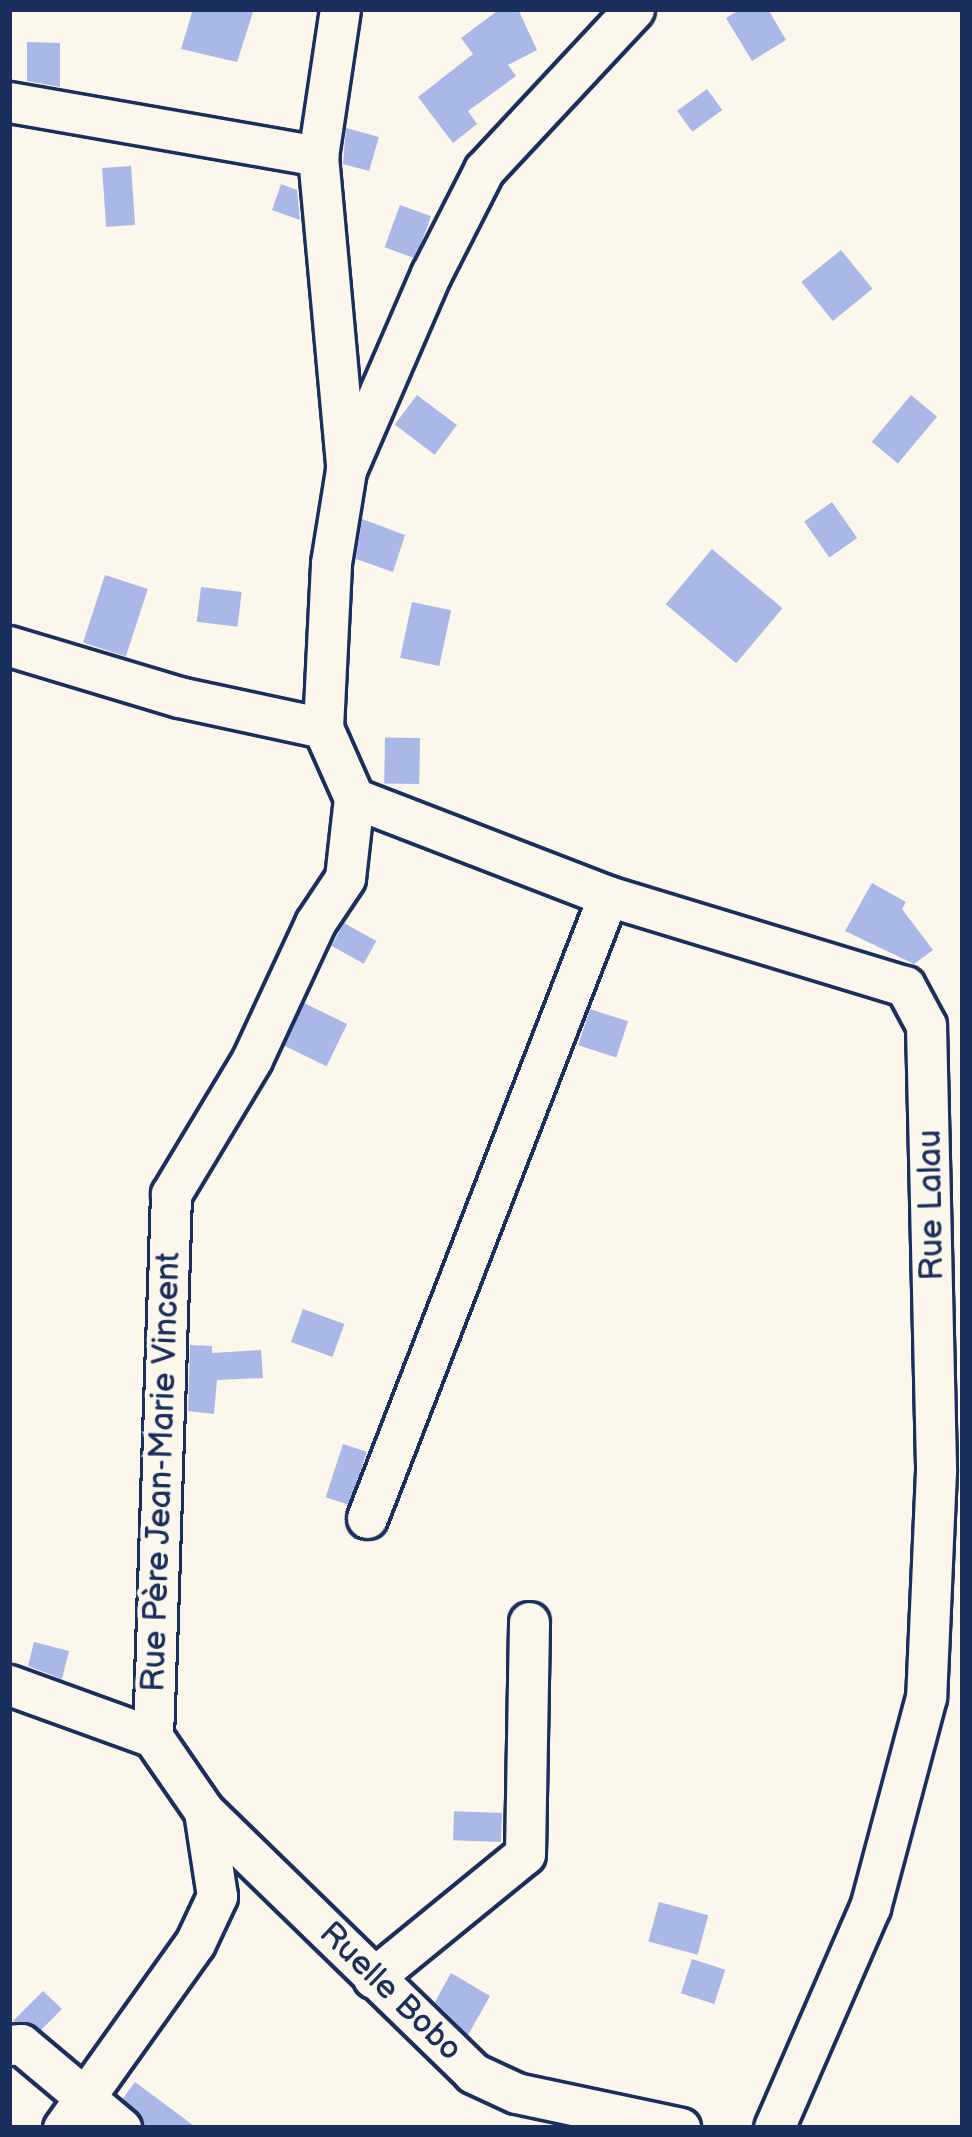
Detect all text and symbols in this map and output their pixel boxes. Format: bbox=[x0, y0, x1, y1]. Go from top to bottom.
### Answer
street label: Rue Lalau bbox=[911, 1129, 953, 1281]
street label: Rue Père Jean-Marie Vincent bbox=[134, 1250, 190, 1694]
street label: Ruelle Bobo bbox=[310, 1914, 470, 2070]

